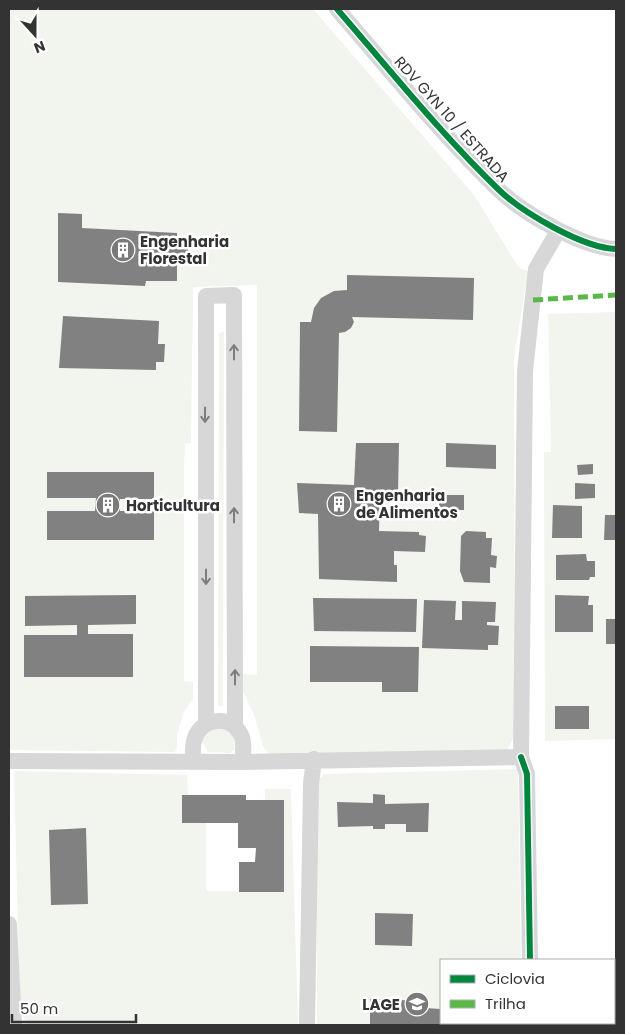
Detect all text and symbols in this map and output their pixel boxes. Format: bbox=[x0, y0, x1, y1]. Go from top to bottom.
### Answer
north arrow bbox=[10, 10, 60, 60]
text: N bbox=[31, 36, 48, 58]
street label: RDV GYN 10 / ESTRADA bbox=[390, 51, 514, 187]
place label: Engenharia Florestal bbox=[140, 231, 229, 269]
building icon: Engenharia Florestal bbox=[110, 237, 136, 263]
one-way arrow bbox=[229, 344, 239, 360]
one-way arrow bbox=[200, 406, 210, 422]
place label: Engenharia de Alimentos bbox=[356, 485, 458, 523]
building icon: Engenharia de Alimentos bbox=[326, 491, 352, 517]
building icon: Horticultura bbox=[95, 492, 121, 518]
place label: Horticultura bbox=[126, 495, 220, 516]
one-way arrow bbox=[229, 507, 239, 523]
one-way arrow bbox=[201, 568, 211, 585]
one-way arrow bbox=[230, 669, 240, 686]
legend bbox=[440, 959, 615, 1024]
text: Ciclovia bbox=[485, 968, 545, 989]
school or university icon: LAGE bbox=[404, 991, 430, 1017]
scale bar bbox=[12, 992, 136, 1024]
text: Trilha bbox=[485, 993, 526, 1014]
place label: LAGE bbox=[362, 994, 400, 1015]
text: 50 m bbox=[20, 998, 58, 1019]

